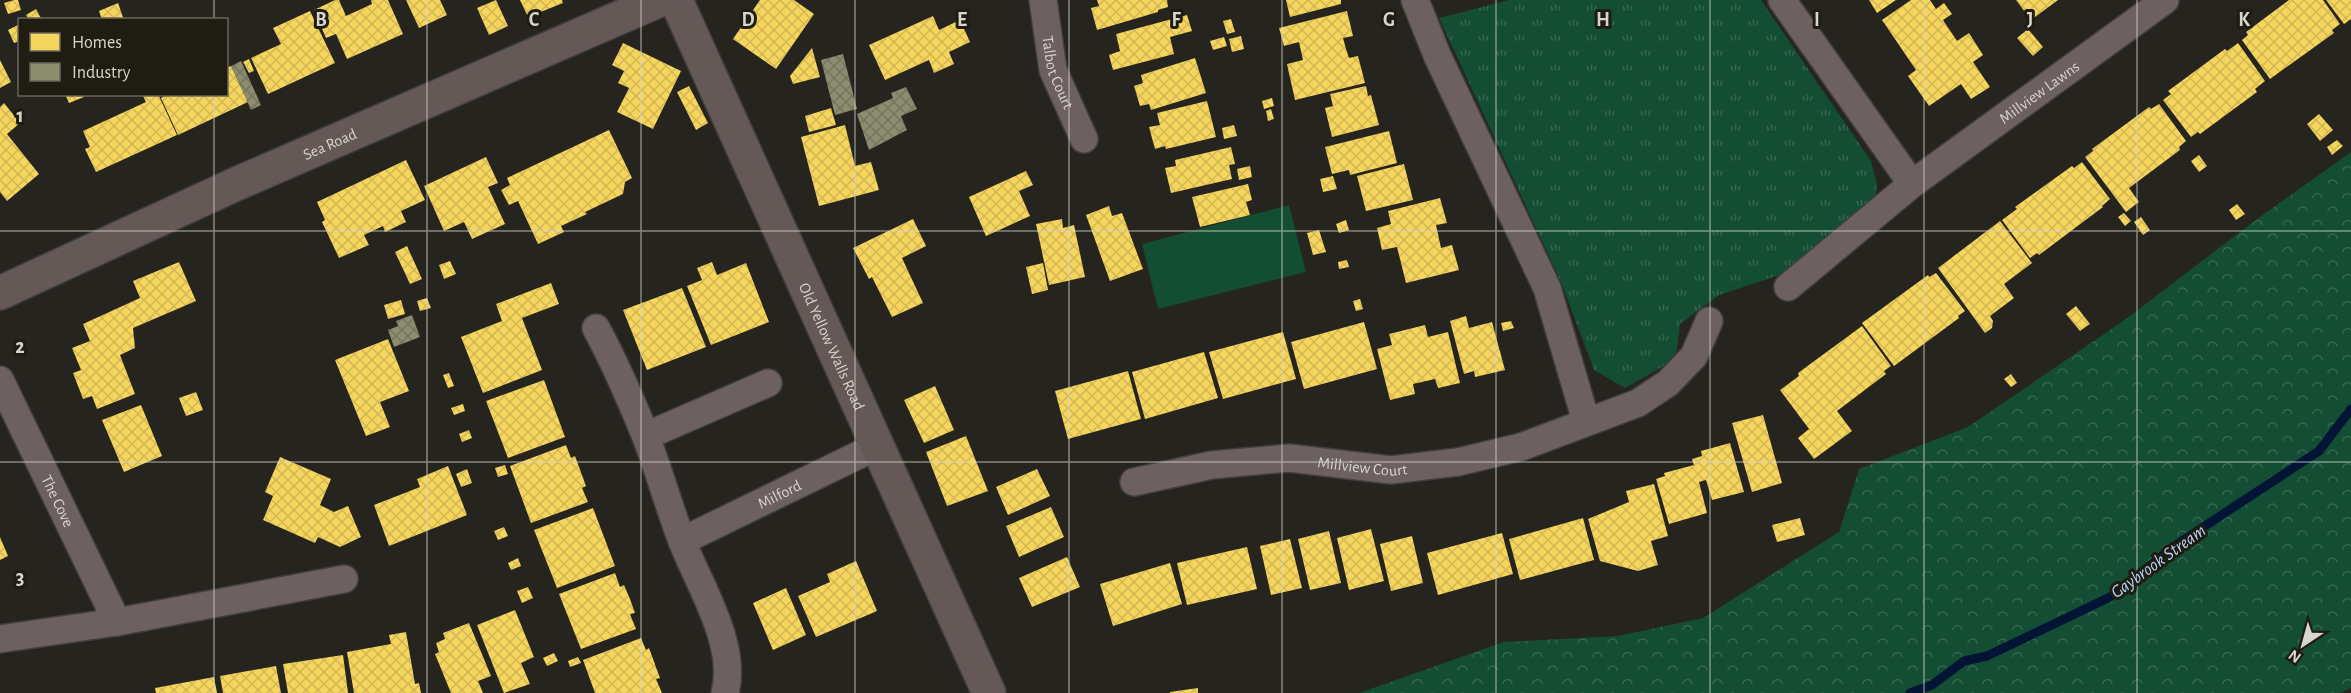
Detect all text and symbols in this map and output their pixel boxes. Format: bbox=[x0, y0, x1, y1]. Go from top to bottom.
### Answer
text: B bbox=[315, 10, 327, 30]
text: C bbox=[529, 10, 540, 30]
text: D bbox=[741, 10, 755, 30]
text: E bbox=[957, 10, 967, 30]
text: F bbox=[1171, 10, 1181, 30]
text: G bbox=[1383, 10, 1395, 30]
text: H bbox=[1596, 10, 1610, 30]
text: I bbox=[1814, 10, 1820, 30]
text: J bbox=[2027, 10, 2033, 30]
text: K bbox=[2238, 10, 2250, 30]
legend bbox=[18, 18, 228, 96]
text: Homes bbox=[72, 34, 122, 52]
street label: Talbot Court bbox=[1039, 35, 1076, 111]
street label: Millview Lawns bbox=[1996, 58, 2082, 127]
text: Industry bbox=[72, 64, 131, 82]
text: 1 bbox=[16, 106, 24, 126]
street label: Sea Road bbox=[301, 126, 359, 163]
street label: Old Yellow Walls Road bbox=[796, 281, 867, 413]
text: 2 bbox=[15, 337, 25, 357]
street label: Millview Court bbox=[1317, 454, 1408, 479]
street label: The Cove bbox=[38, 473, 77, 530]
street label: Milford bbox=[755, 477, 804, 512]
water label: Gaybrook Stream bbox=[2108, 522, 2209, 602]
text: 3 bbox=[16, 568, 24, 588]
north arrow bbox=[2273, 615, 2333, 675]
text: N bbox=[2286, 647, 2304, 666]

